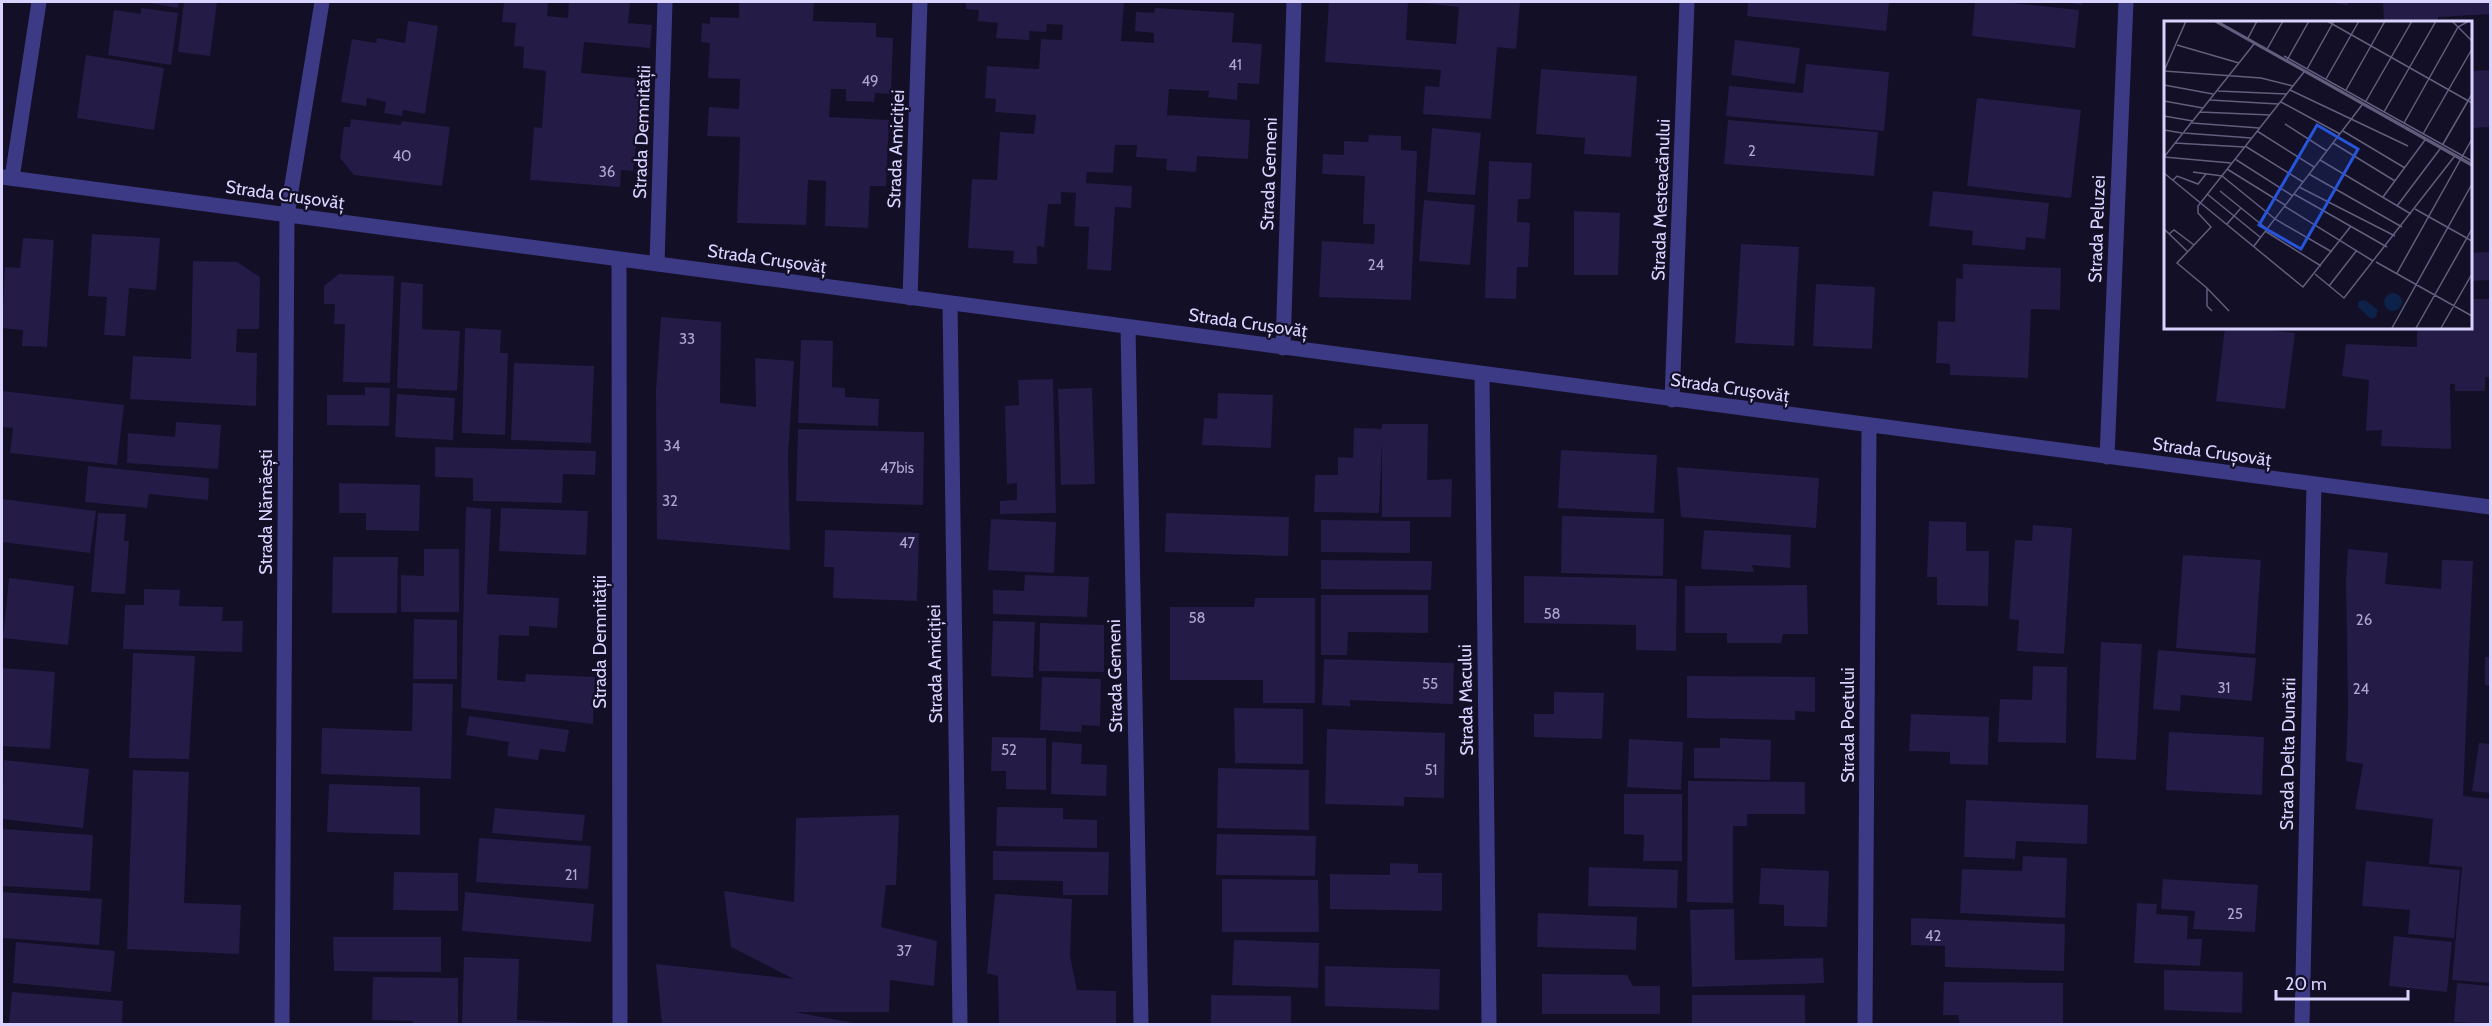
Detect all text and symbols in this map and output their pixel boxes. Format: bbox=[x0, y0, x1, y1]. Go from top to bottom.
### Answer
inset map bbox=[2164, 21, 2471, 328]
house number: 41 bbox=[1228, 56, 1242, 74]
street label: Strada Demnității bbox=[629, 65, 656, 199]
house number: 49 bbox=[861, 72, 879, 90]
street label: Strada Amiciției bbox=[883, 89, 910, 209]
street label: Strada Gemeni bbox=[1256, 117, 1282, 231]
street label: Strada Mesteacănului bbox=[1647, 119, 1675, 281]
house number: 2 bbox=[1748, 142, 1756, 160]
house number: 40 bbox=[392, 147, 412, 165]
house number: 36 bbox=[599, 163, 615, 181]
street label: Strada Peluzei bbox=[2084, 175, 2110, 283]
street label: Strada Crușovăț bbox=[224, 176, 346, 215]
street label: Strada Crușovăț bbox=[706, 240, 828, 279]
house number: 24 bbox=[1368, 256, 1385, 274]
street label: Strada Crușovăț bbox=[1187, 304, 1309, 343]
house number: 33 bbox=[679, 330, 695, 348]
street label: Strada Crușovăț bbox=[1669, 369, 1791, 408]
street label: Strada Crușovăț bbox=[2151, 433, 2273, 472]
house number: 34 bbox=[664, 437, 681, 455]
street label: Strada Nămăești bbox=[255, 449, 278, 575]
house number: 47bis bbox=[880, 459, 914, 477]
house number: 32 bbox=[662, 492, 678, 510]
house number: 47 bbox=[899, 534, 916, 552]
street label: Strada Demnității bbox=[589, 575, 612, 709]
street label: Strada Amiciției bbox=[923, 604, 948, 724]
house number: 58 bbox=[1543, 605, 1561, 623]
house number: 58 bbox=[1188, 609, 1206, 627]
house number: 26 bbox=[2356, 611, 2372, 629]
street label: Strada Gemeni bbox=[1103, 619, 1127, 733]
street label: Strada Macului bbox=[1454, 644, 1478, 756]
street label: Strada Poetului bbox=[1837, 667, 1859, 783]
house number: 55 bbox=[1422, 675, 1438, 693]
street label: Strada Delta Dunării bbox=[2276, 677, 2300, 831]
house number: 31 bbox=[2217, 679, 2231, 697]
house number: 24 bbox=[2353, 680, 2370, 698]
house number: 52 bbox=[1001, 741, 1017, 759]
house number: 51 bbox=[1424, 761, 1438, 779]
house number: 21 bbox=[565, 866, 577, 884]
house number: 25 bbox=[2227, 905, 2243, 923]
house number: 42 bbox=[1925, 927, 1941, 945]
house number: 37 bbox=[896, 942, 912, 960]
scale bar bbox=[2276, 963, 2408, 1001]
text: 20 m bbox=[2285, 973, 2327, 995]

